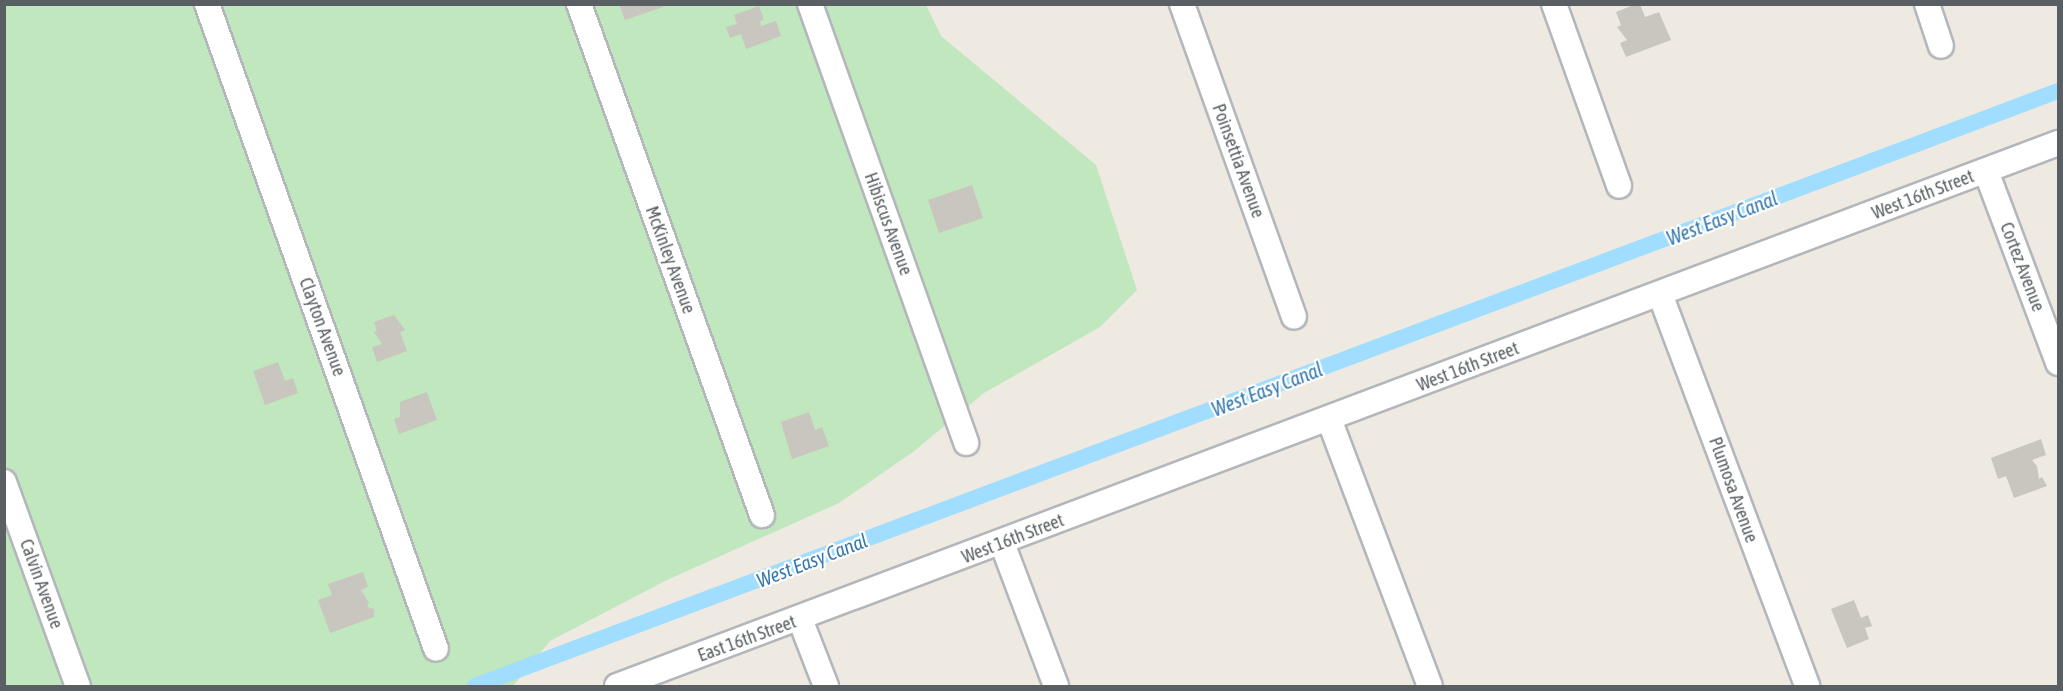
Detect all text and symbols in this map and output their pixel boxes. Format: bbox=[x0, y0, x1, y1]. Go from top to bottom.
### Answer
street label: Poinsettia Avenue bbox=[1207, 101, 1269, 221]
street label: West 16th Street bbox=[1869, 166, 1977, 224]
street label: Hibiscus Avenue bbox=[859, 170, 917, 278]
water label: West Easy Canal bbox=[1663, 186, 1781, 250]
street label: McKinley Avenue bbox=[641, 203, 699, 317]
street label: Cortez Avenue bbox=[1995, 219, 2049, 315]
street label: Clayton Avenue bbox=[294, 275, 350, 379]
street label: West 16th Street bbox=[1414, 338, 1522, 396]
water label: West Easy Canal bbox=[1208, 357, 1326, 421]
street label: Plumosa Avenue bbox=[1704, 434, 1762, 546]
street label: West 16th Street bbox=[959, 510, 1067, 568]
water label: West Easy Canal bbox=[753, 528, 871, 592]
street label: Calvin Avenue bbox=[15, 536, 67, 632]
street label: East 16th Street bbox=[695, 611, 799, 667]

